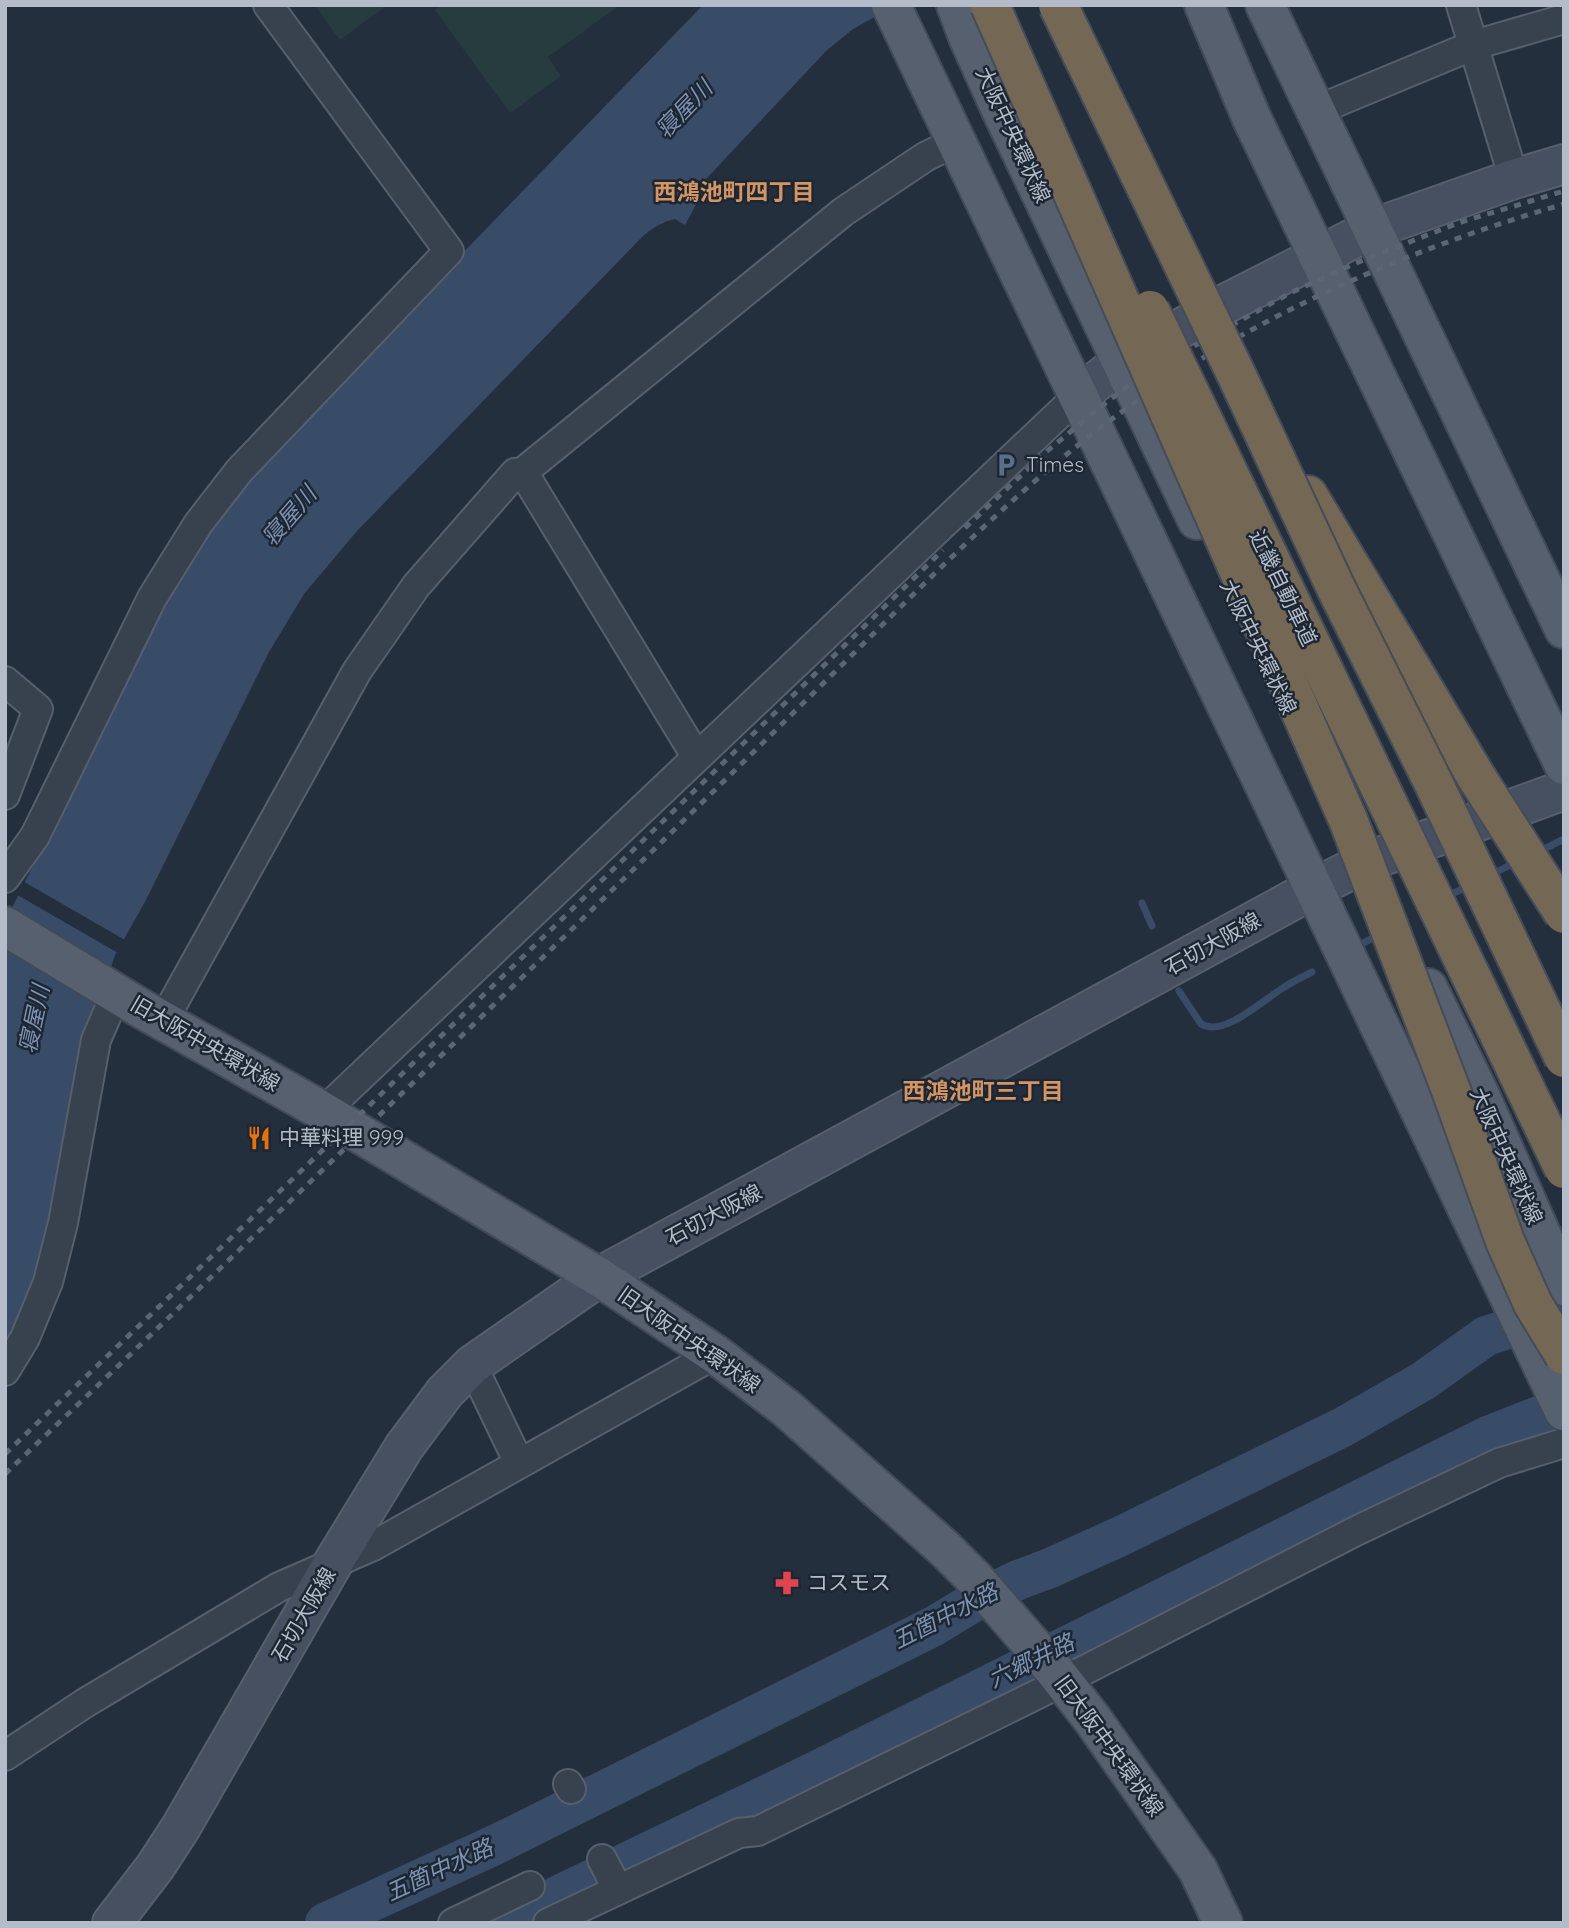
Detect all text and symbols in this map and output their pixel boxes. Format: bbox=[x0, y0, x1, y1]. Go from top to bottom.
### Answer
street label: 大阪中央環状線 bbox=[971, 62, 1057, 207]
water label: 寝屋川 bbox=[649, 72, 720, 144]
district label: 西鴻池町四丁目 bbox=[654, 177, 815, 206]
parking icon: Times bbox=[992, 451, 1020, 479]
place label: Times bbox=[1026, 451, 1084, 477]
water label: 寝屋川 bbox=[255, 478, 324, 551]
street label: 近畿自動車道 bbox=[1245, 525, 1323, 650]
street label: 大阪中央環状線 bbox=[1215, 575, 1303, 718]
street label: 石切大阪線 bbox=[1160, 906, 1265, 980]
water label: 寝屋川 bbox=[12, 979, 55, 1056]
street label: 旧大阪中央環状線 bbox=[126, 990, 285, 1096]
district label: 西鴻池町三丁目 bbox=[903, 1076, 1064, 1105]
street label: 大阪中央環状線 bbox=[1465, 1083, 1549, 1228]
restaurant icon: 中華料理 999 bbox=[245, 1124, 273, 1152]
place label: 中華料理 999 bbox=[279, 1124, 404, 1150]
street label: 石切大阪線 bbox=[661, 1178, 766, 1250]
street label: 旧大阪中央環状線 bbox=[613, 1280, 766, 1398]
street label: 石切大阪線 bbox=[266, 1563, 341, 1666]
pharmacy icon: コスモス bbox=[773, 1569, 801, 1597]
place label: コスモス bbox=[807, 1569, 891, 1595]
water label: 五箇中水路 bbox=[887, 1576, 1004, 1655]
water label: 六郷井路 bbox=[983, 1626, 1080, 1694]
street label: 旧大阪中央環状線 bbox=[1050, 1670, 1170, 1821]
water label: 五箇中水路 bbox=[381, 1831, 499, 1907]

